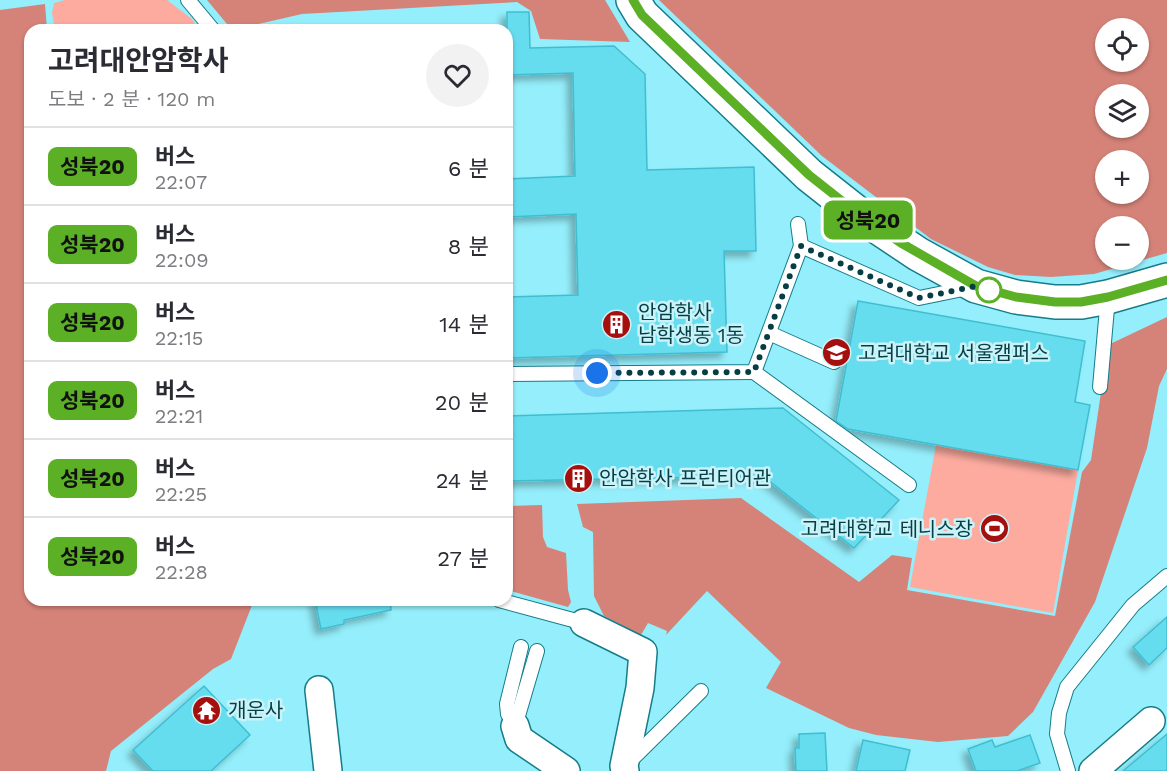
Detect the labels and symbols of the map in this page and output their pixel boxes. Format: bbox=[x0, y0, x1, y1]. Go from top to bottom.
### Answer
line badge: 성북20 bbox=[826, 200, 910, 240]
unlabelled marker bbox=[976, 277, 1002, 303]
place label: 안암학사 남학생동 1동 bbox=[638, 300, 744, 347]
building icon: 안암학사 남학생동 1동 bbox=[601, 308, 633, 340]
school or university icon: 고려대학교 서울캠퍼스 bbox=[821, 337, 853, 369]
place label: 고려대학교 서울캠퍼스 bbox=[858, 341, 1049, 365]
your location bbox=[582, 358, 612, 388]
building icon: 안암학사 프런티어관 bbox=[562, 462, 594, 494]
place label: 안암학사 프런티어관 bbox=[599, 466, 771, 490]
sports icon: 고려대학교 테니스장 bbox=[978, 513, 1010, 545]
place label: 고려대학교 테니스장 bbox=[801, 517, 973, 541]
temple icon: 개운사 bbox=[191, 694, 223, 726]
place label: 개운사 bbox=[228, 698, 283, 722]

